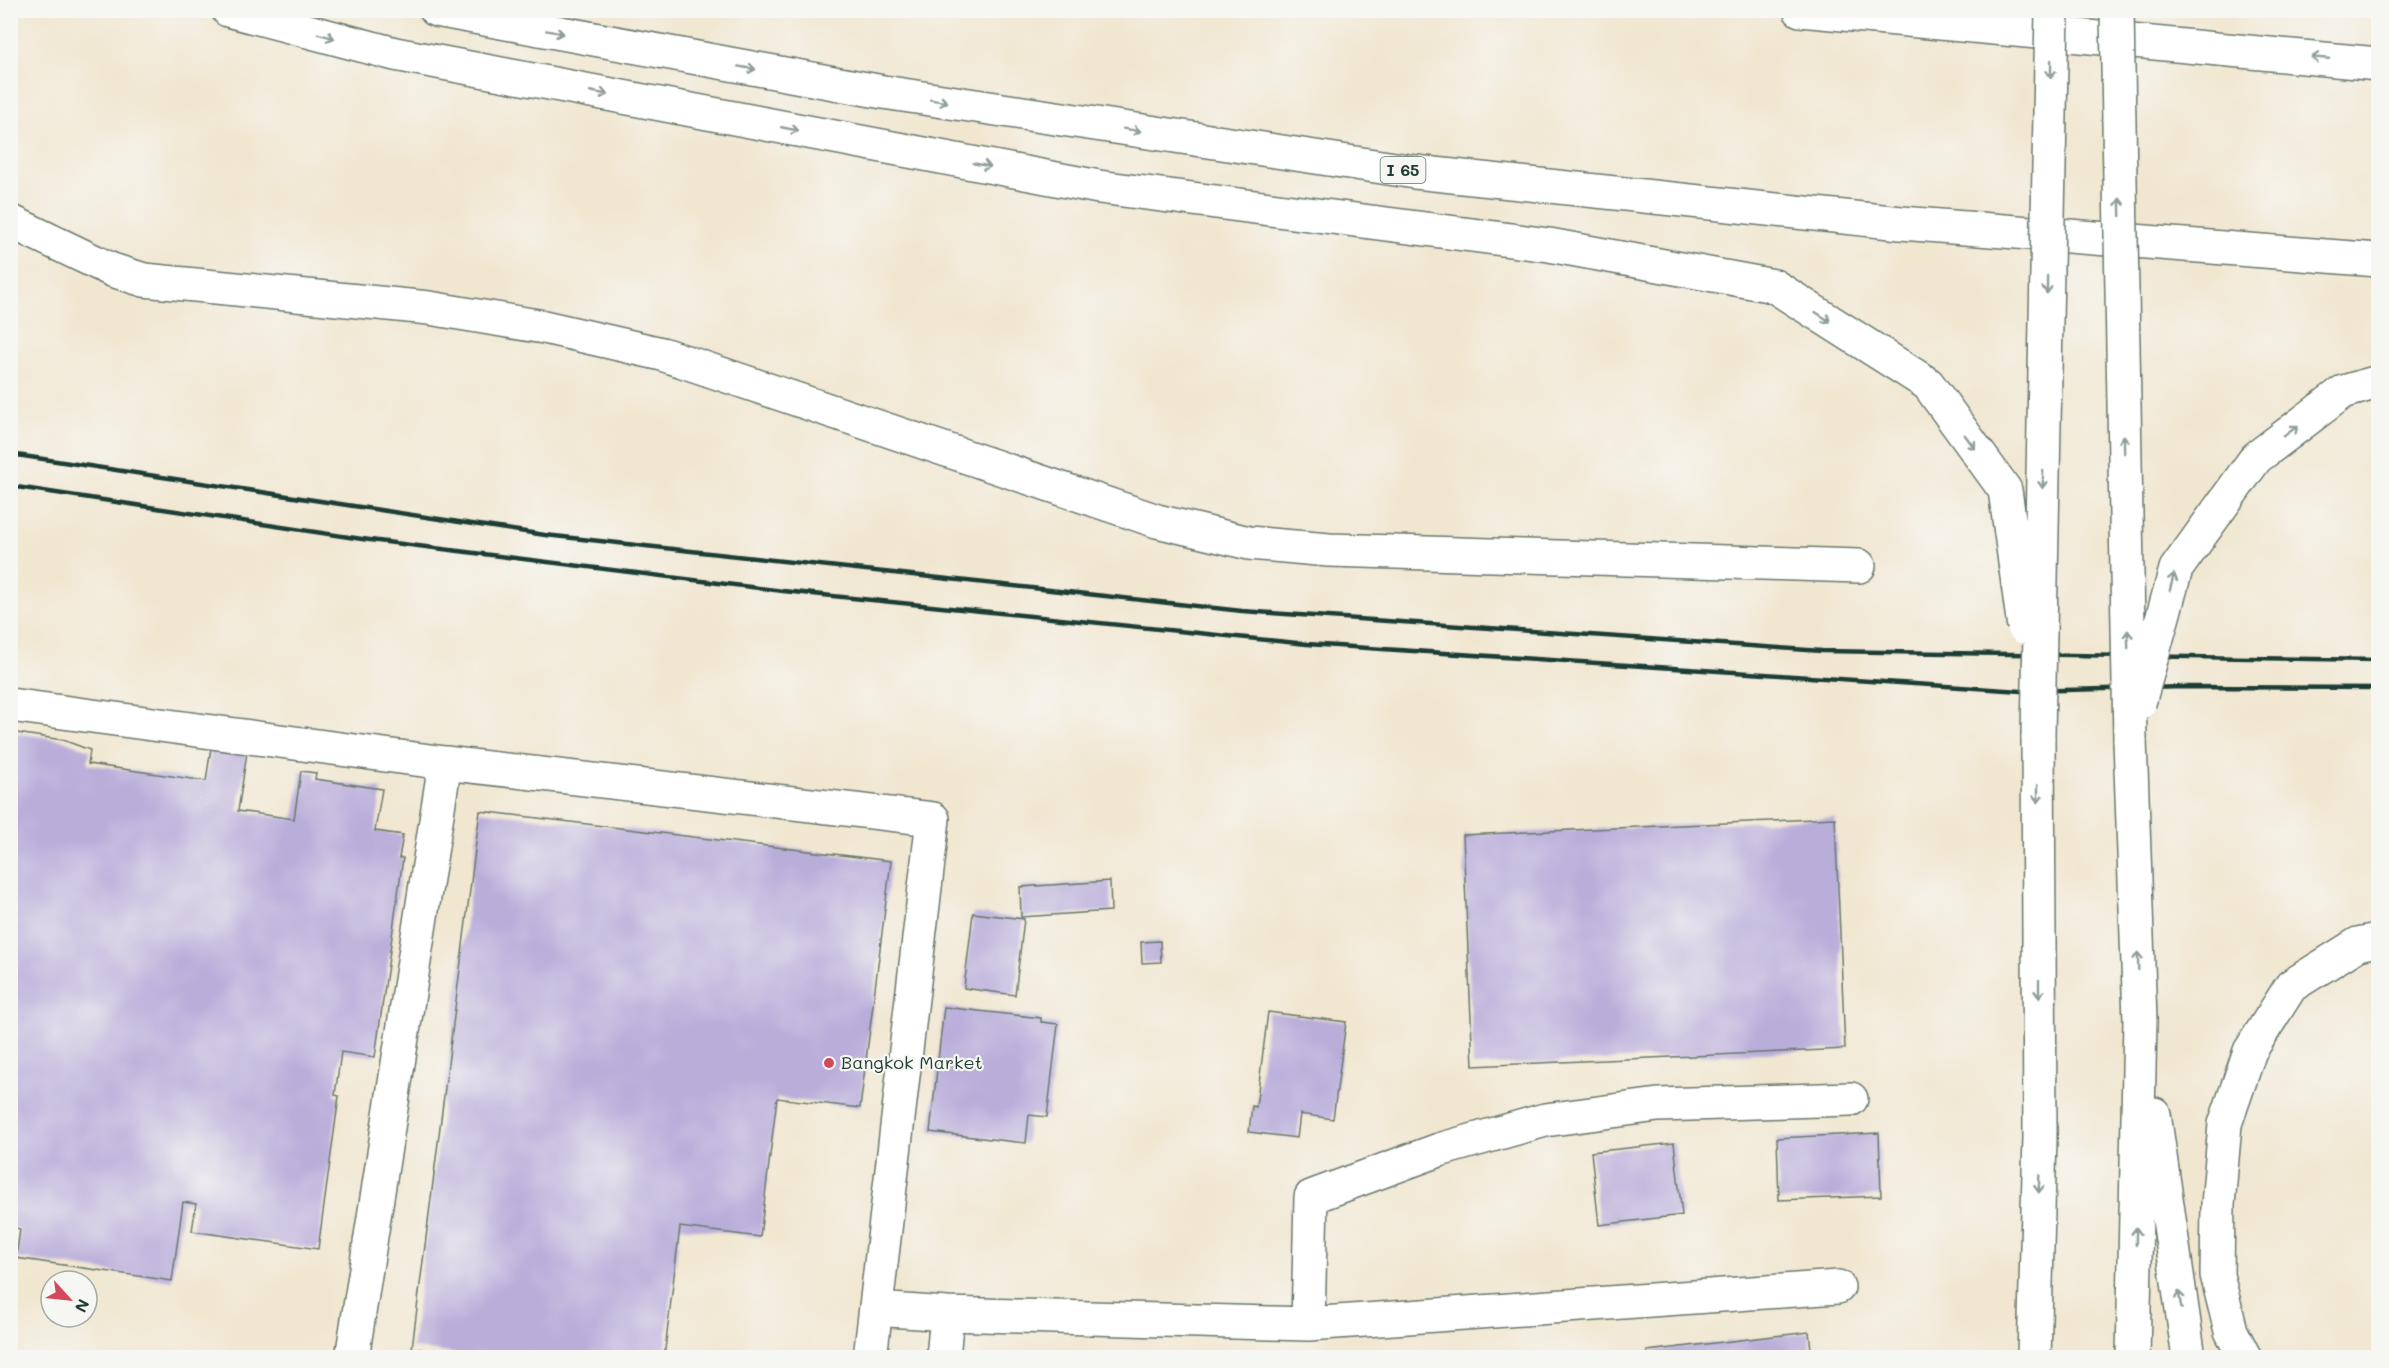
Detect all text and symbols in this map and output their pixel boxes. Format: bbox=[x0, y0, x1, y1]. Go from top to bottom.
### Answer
one-way arrow bbox=[545, 27, 565, 38]
one-way arrow bbox=[316, 30, 335, 42]
one-way arrow bbox=[2311, 53, 2331, 64]
one-way arrow bbox=[2045, 58, 2057, 78]
one-way arrow bbox=[737, 62, 756, 73]
one-way arrow bbox=[588, 87, 608, 98]
one-way arrow bbox=[929, 95, 948, 106]
one-way arrow bbox=[780, 124, 799, 135]
one-way arrow bbox=[1122, 124, 1141, 135]
road number: I 65 bbox=[1380, 157, 1426, 183]
one-way arrow bbox=[971, 160, 991, 171]
one-way arrow bbox=[2114, 198, 2126, 218]
one-way arrow bbox=[2041, 274, 2053, 294]
one-way arrow bbox=[1815, 311, 1832, 324]
one-way arrow bbox=[2283, 425, 2299, 437]
one-way arrow bbox=[1964, 433, 1976, 449]
one-way arrow bbox=[2118, 435, 2130, 455]
one-way arrow bbox=[2037, 469, 2049, 489]
one-way arrow bbox=[2167, 573, 2178, 592]
one-way arrow bbox=[2122, 630, 2134, 650]
one-way arrow bbox=[2032, 784, 2044, 804]
one-way arrow bbox=[2132, 952, 2144, 972]
one-way arrow bbox=[2033, 979, 2045, 999]
place label: Bangkok Market bbox=[841, 1050, 983, 1074]
marker: Bangkok Market bbox=[822, 1056, 836, 1070]
one-way arrow bbox=[2033, 1174, 2045, 1194]
one-way arrow bbox=[2130, 1227, 2141, 1247]
north arrow bbox=[39, 1269, 99, 1329]
one-way arrow bbox=[2175, 1290, 2186, 1310]
text: N bbox=[71, 1296, 95, 1316]

